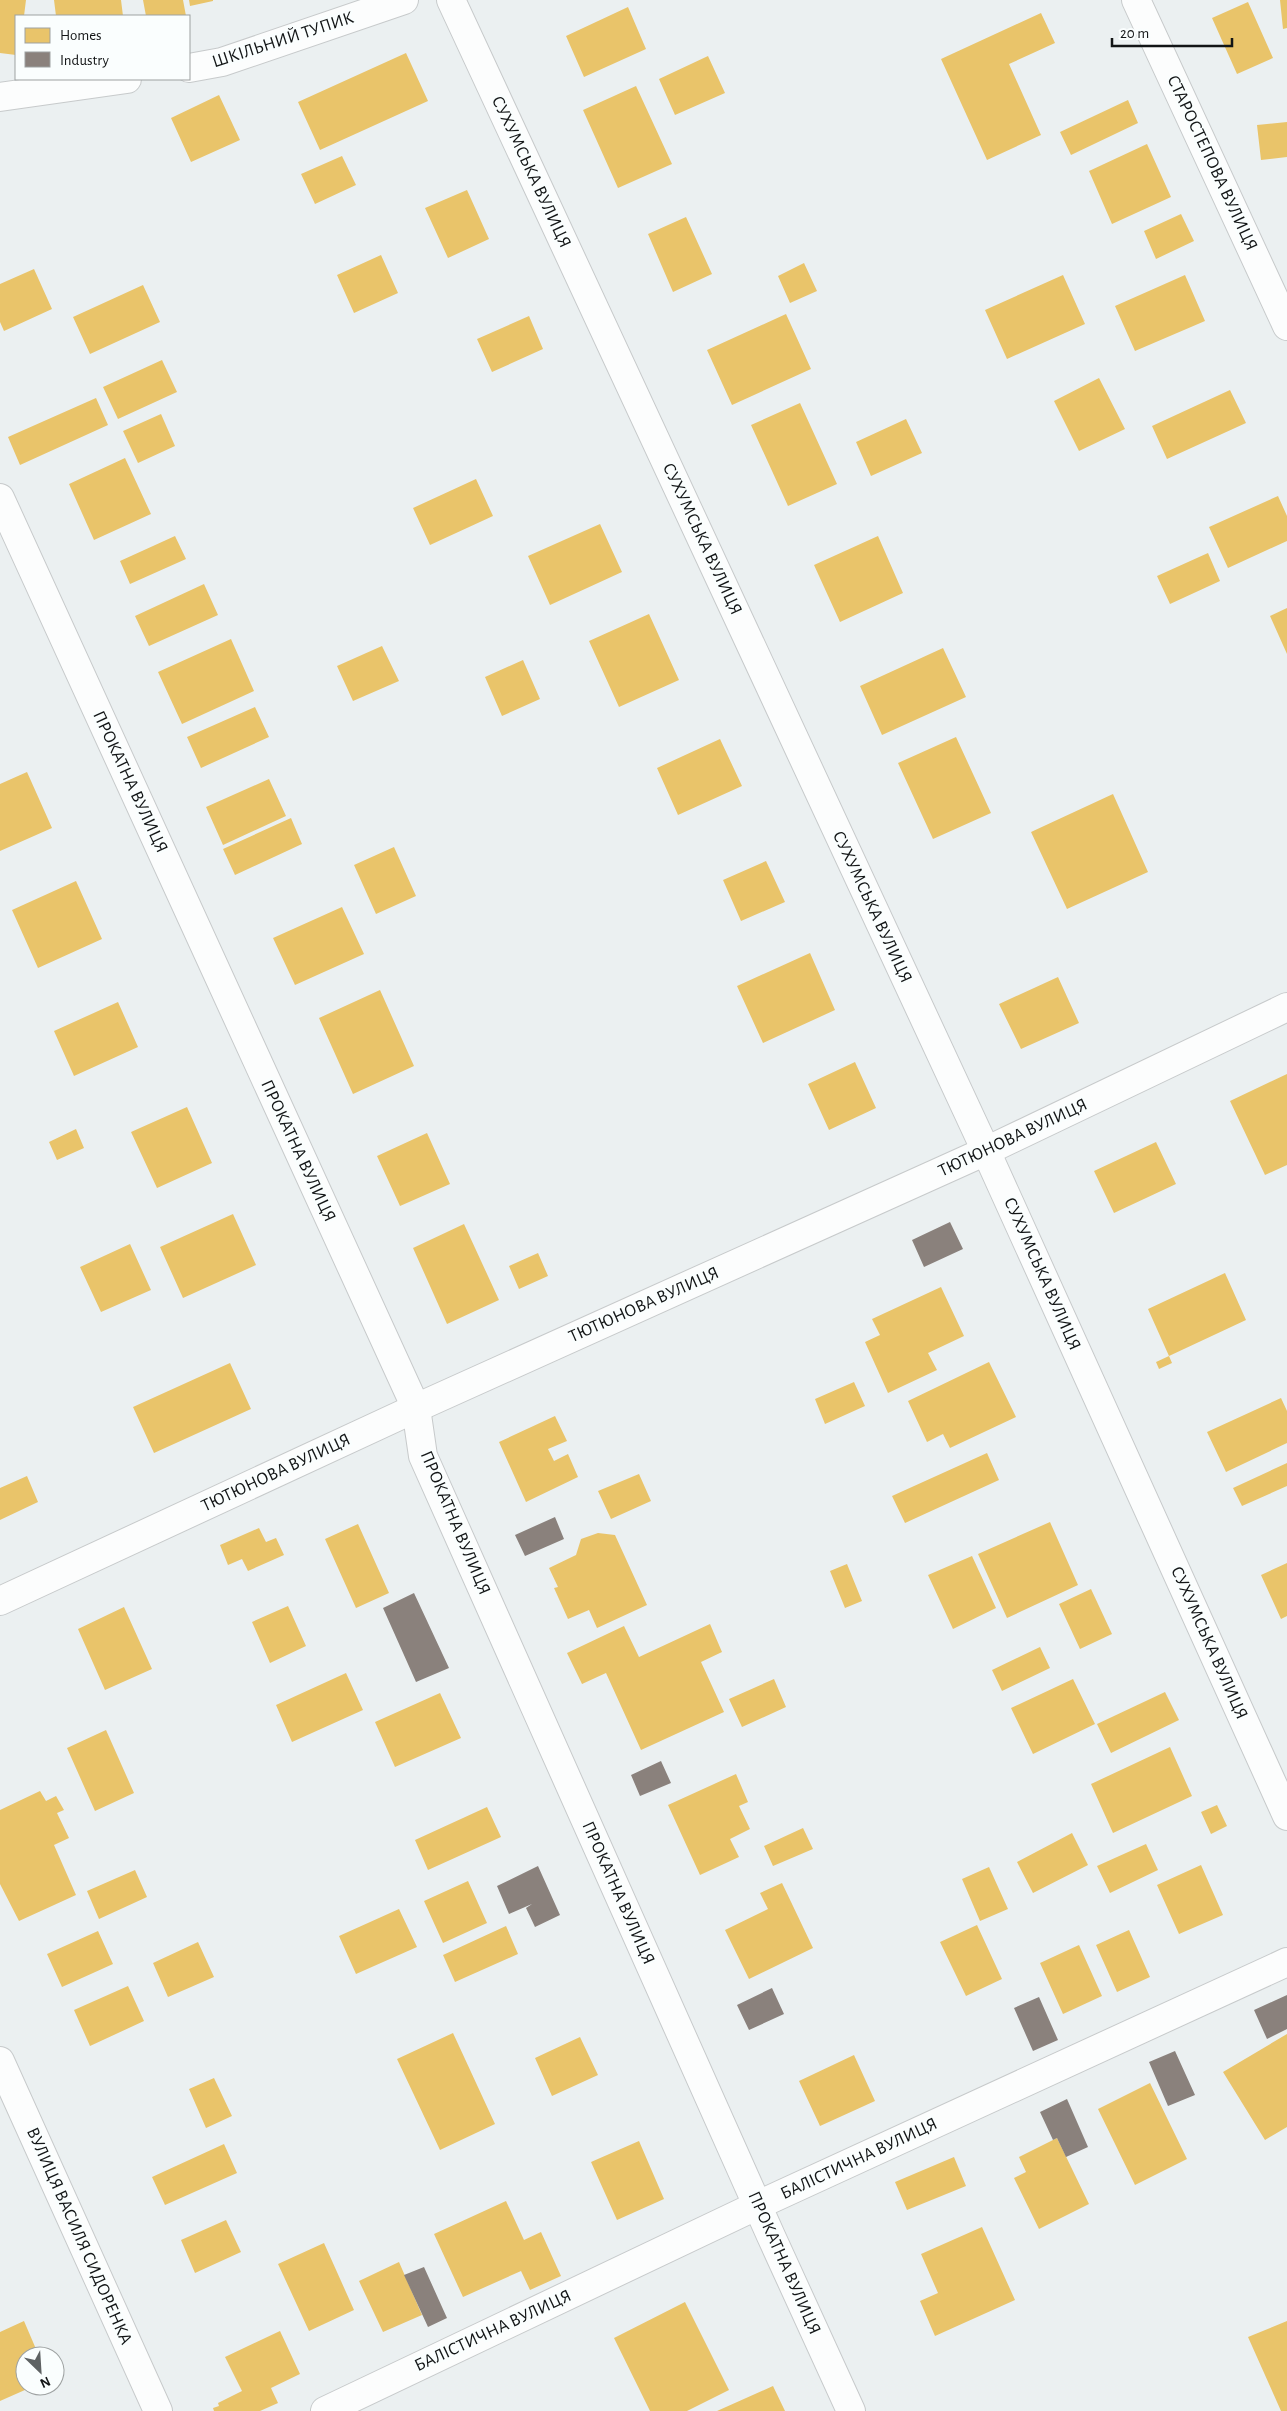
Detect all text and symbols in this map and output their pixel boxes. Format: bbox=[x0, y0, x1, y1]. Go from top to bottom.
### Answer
street label: ШКІЛЬНИЙ ТУПИК bbox=[209, 7, 357, 71]
legend bbox=[15, 15, 190, 80]
scale bar bbox=[1112, 15, 1232, 47]
text: 20 m bbox=[1120, 26, 1149, 41]
text: Homes bbox=[60, 28, 102, 43]
text: Industry bbox=[60, 53, 109, 68]
street label: СТАРОСТЕПОВА ВУЛИЦЯ bbox=[1163, 72, 1261, 254]
street label: СУХУМСЬКА ВУЛИЦЯ bbox=[488, 93, 574, 251]
street label: СУХУМСЬКА ВУЛИЦЯ bbox=[659, 460, 745, 618]
street label: ПРОКАТНА ВУЛИЦЯ bbox=[89, 708, 171, 856]
street label: СУХУМСЬКА ВУЛИЦЯ bbox=[829, 828, 915, 986]
street label: ПРОКАТНА ВУЛИЦЯ bbox=[257, 1077, 339, 1225]
street label: ТЮТЮНОВА ВУЛИЦЯ bbox=[936, 1096, 1090, 1180]
street label: СУХУМСЬКА ВУЛИЦЯ bbox=[1000, 1195, 1084, 1353]
street label: ТЮТЮНОВА ВУЛИЦЯ bbox=[566, 1264, 722, 1346]
street label: ТЮТЮНОВА ВУЛИЦЯ bbox=[199, 1431, 353, 1515]
street label: ПРОКАТНА ВУЛИЦЯ bbox=[417, 1448, 493, 1598]
street label: СУХУМСЬКА ВУЛИЦЯ bbox=[1167, 1564, 1251, 1722]
street label: ПРОКАТНА ВУЛИЦЯ bbox=[578, 1819, 658, 1967]
street label: БАЛІСТИЧНА ВУЛИЦЯ bbox=[778, 2115, 940, 2203]
street label: ВУЛИЦЯ ВАСИЛЯ СИДОРЕНКА bbox=[23, 2125, 135, 2348]
street label: ПРОКАТНА ВУЛИЦЯ bbox=[744, 2189, 824, 2337]
street label: БАЛІСТИЧНА ВУЛИЦЯ bbox=[412, 2287, 574, 2375]
north arrow bbox=[15, 2346, 65, 2396]
text: N bbox=[38, 2373, 52, 2390]

